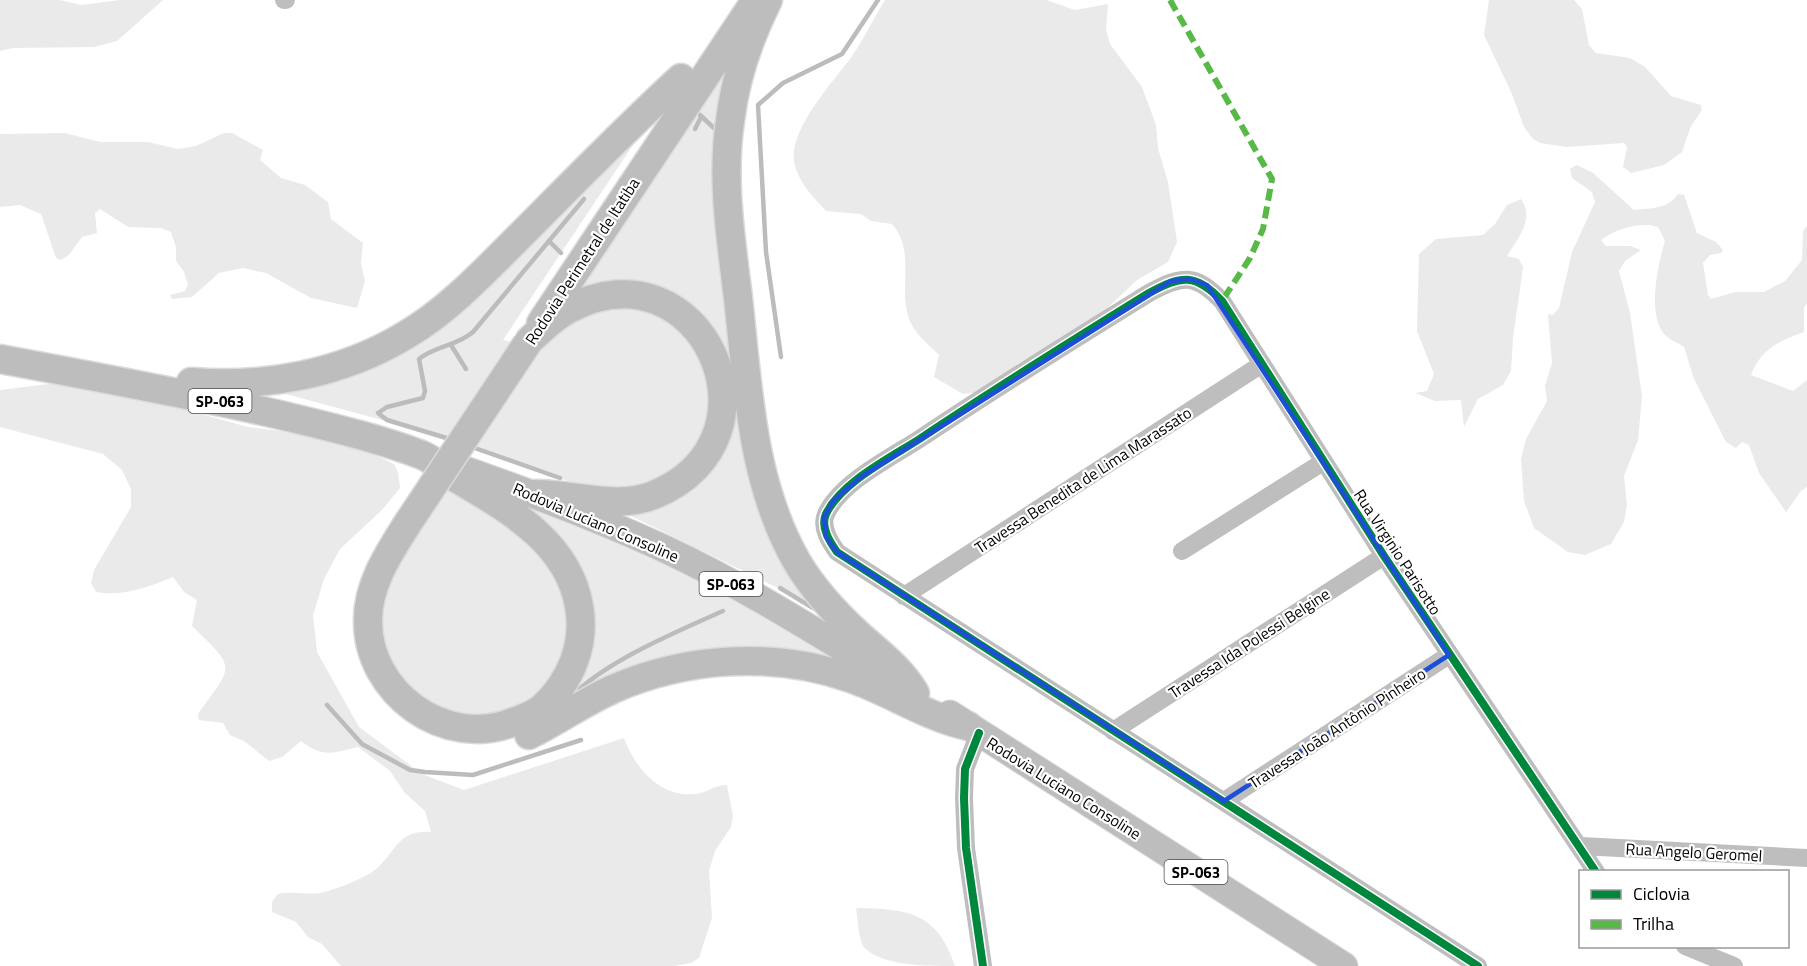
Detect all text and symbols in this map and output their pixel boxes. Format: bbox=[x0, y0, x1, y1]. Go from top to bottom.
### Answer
street label: Rodovia Perimetral de Itatiba bbox=[519, 173, 645, 349]
road number: SP-063 bbox=[188, 389, 252, 413]
street label: Travessa Benedita de Lima Marassato bbox=[970, 401, 1196, 559]
street label: Rodovia Luciano Consoline bbox=[509, 476, 683, 568]
street label: Rua Virginio Parisotto bbox=[1348, 484, 1448, 620]
road number: SP-063 bbox=[700, 572, 762, 596]
street label: Travessa Ida Polessi Belgine bbox=[1164, 582, 1334, 704]
street label: Travessa João Antônio Pinheiro bbox=[1244, 661, 1430, 795]
street label: Rodovia Luciano Consoline bbox=[982, 731, 1146, 845]
street label: Rua Angelo Geromel bbox=[1625, 836, 1763, 868]
road number: SP-063 bbox=[1164, 860, 1228, 884]
legend bbox=[1579, 870, 1789, 948]
text: Ciclovia bbox=[1633, 880, 1690, 907]
text: Trilha bbox=[1633, 910, 1674, 937]

